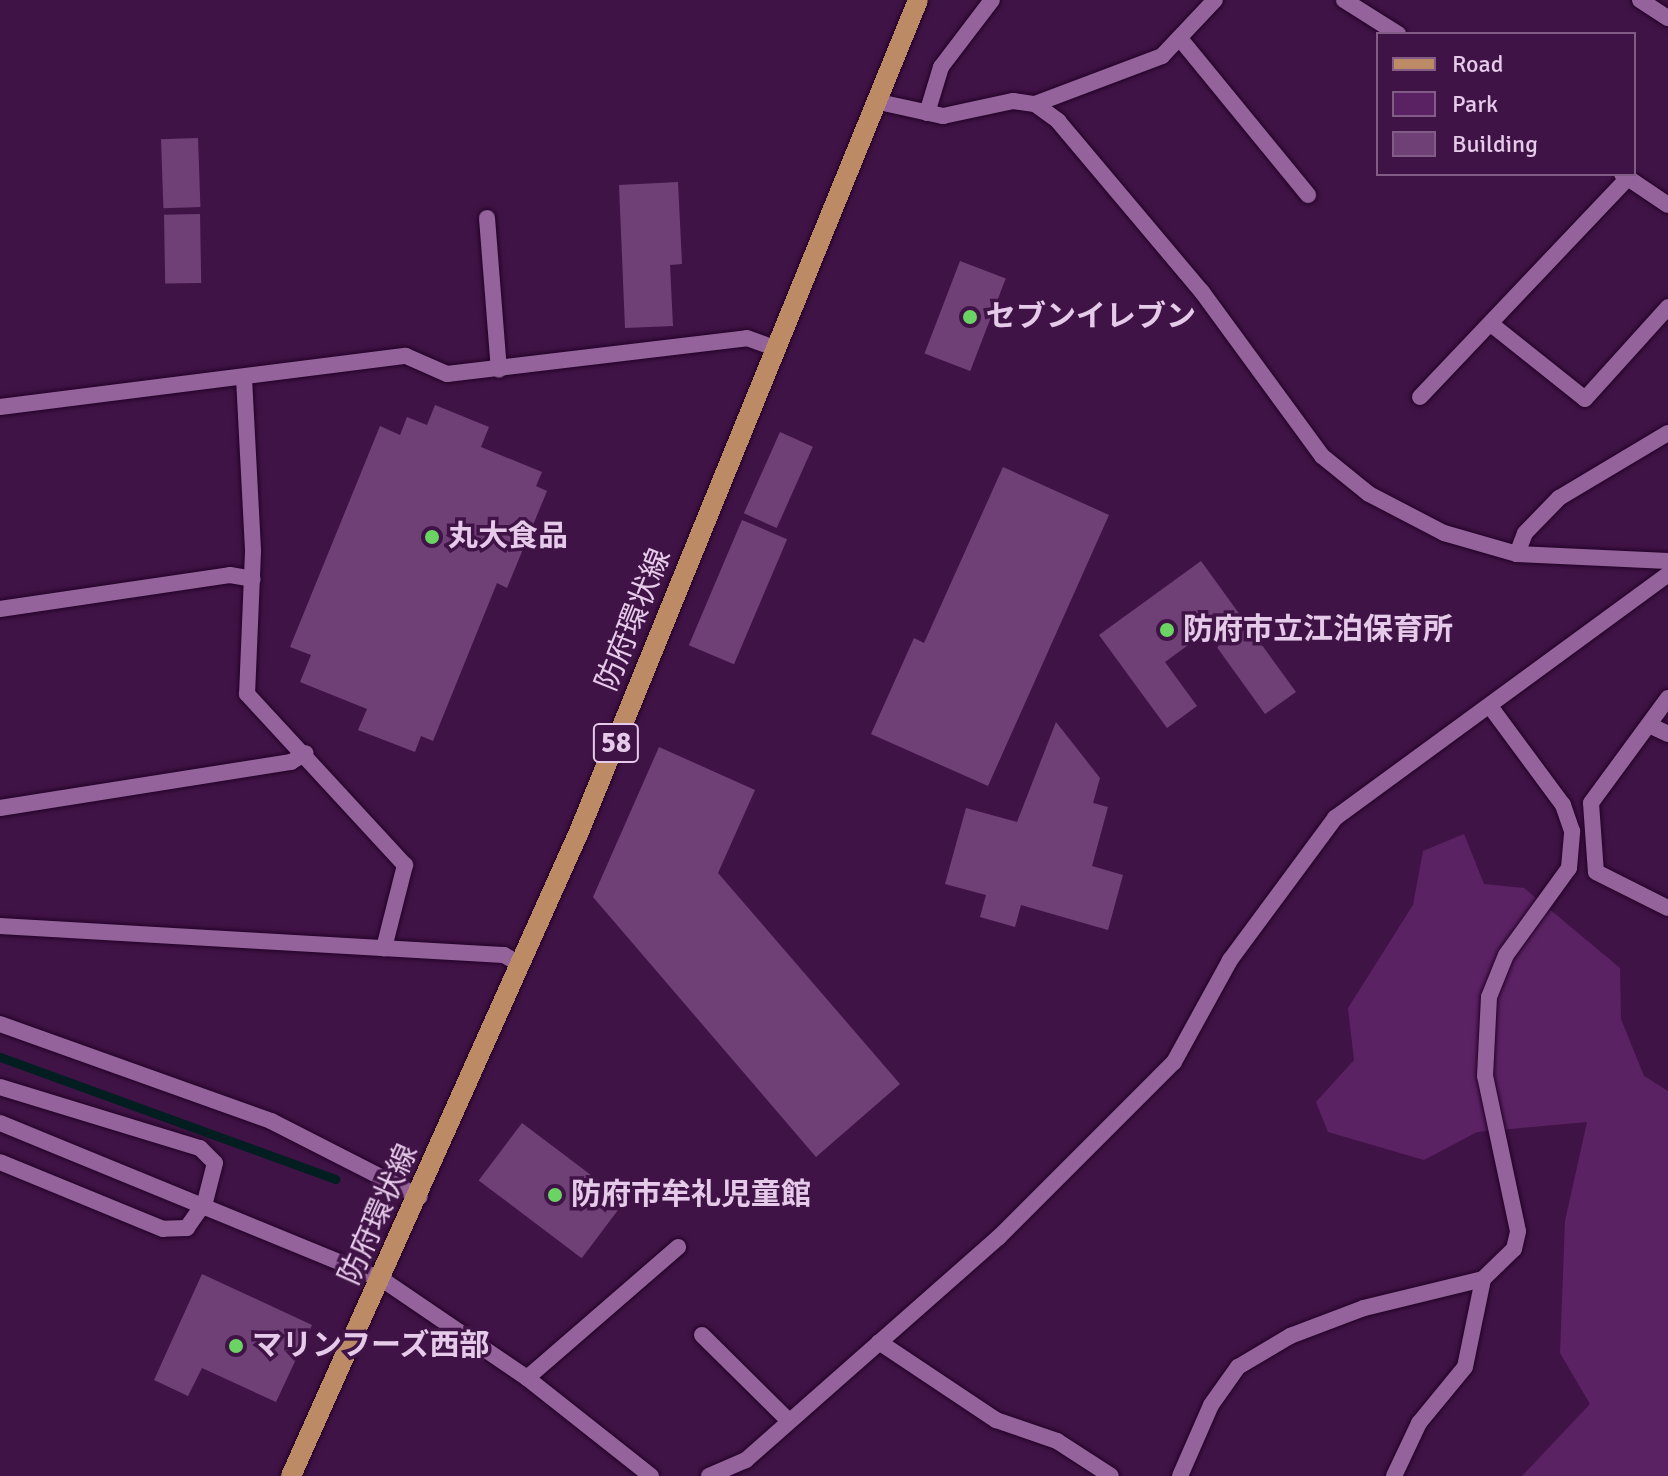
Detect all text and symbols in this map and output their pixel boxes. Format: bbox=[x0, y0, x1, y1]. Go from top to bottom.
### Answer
legend bbox=[1376, 32, 1636, 176]
text: Road bbox=[1452, 49, 1503, 79]
text: Park bbox=[1452, 89, 1498, 119]
text: Building bbox=[1452, 129, 1538, 159]
place label: セブンイレブン bbox=[986, 299, 1196, 335]
marker: セブンイレブン bbox=[961, 308, 979, 326]
place label: 丸大食品 bbox=[448, 519, 568, 555]
marker: 丸大食品 bbox=[423, 528, 441, 546]
street label: 防府環状線 bbox=[589, 544, 679, 696]
place label: 防府市立江泊保育所 bbox=[1183, 612, 1453, 648]
marker: 防府市立江泊保育所 bbox=[1158, 621, 1176, 639]
road number: 58 bbox=[592, 719, 640, 767]
street label: 防府環状線 bbox=[332, 1139, 426, 1291]
place label: 防府市牟礼児童館 bbox=[571, 1177, 811, 1213]
marker: 防府市牟礼児童館 bbox=[546, 1186, 564, 1204]
place label: マリンフーズ西部 bbox=[252, 1328, 492, 1364]
marker: マリンフーズ西部 bbox=[227, 1337, 245, 1355]

